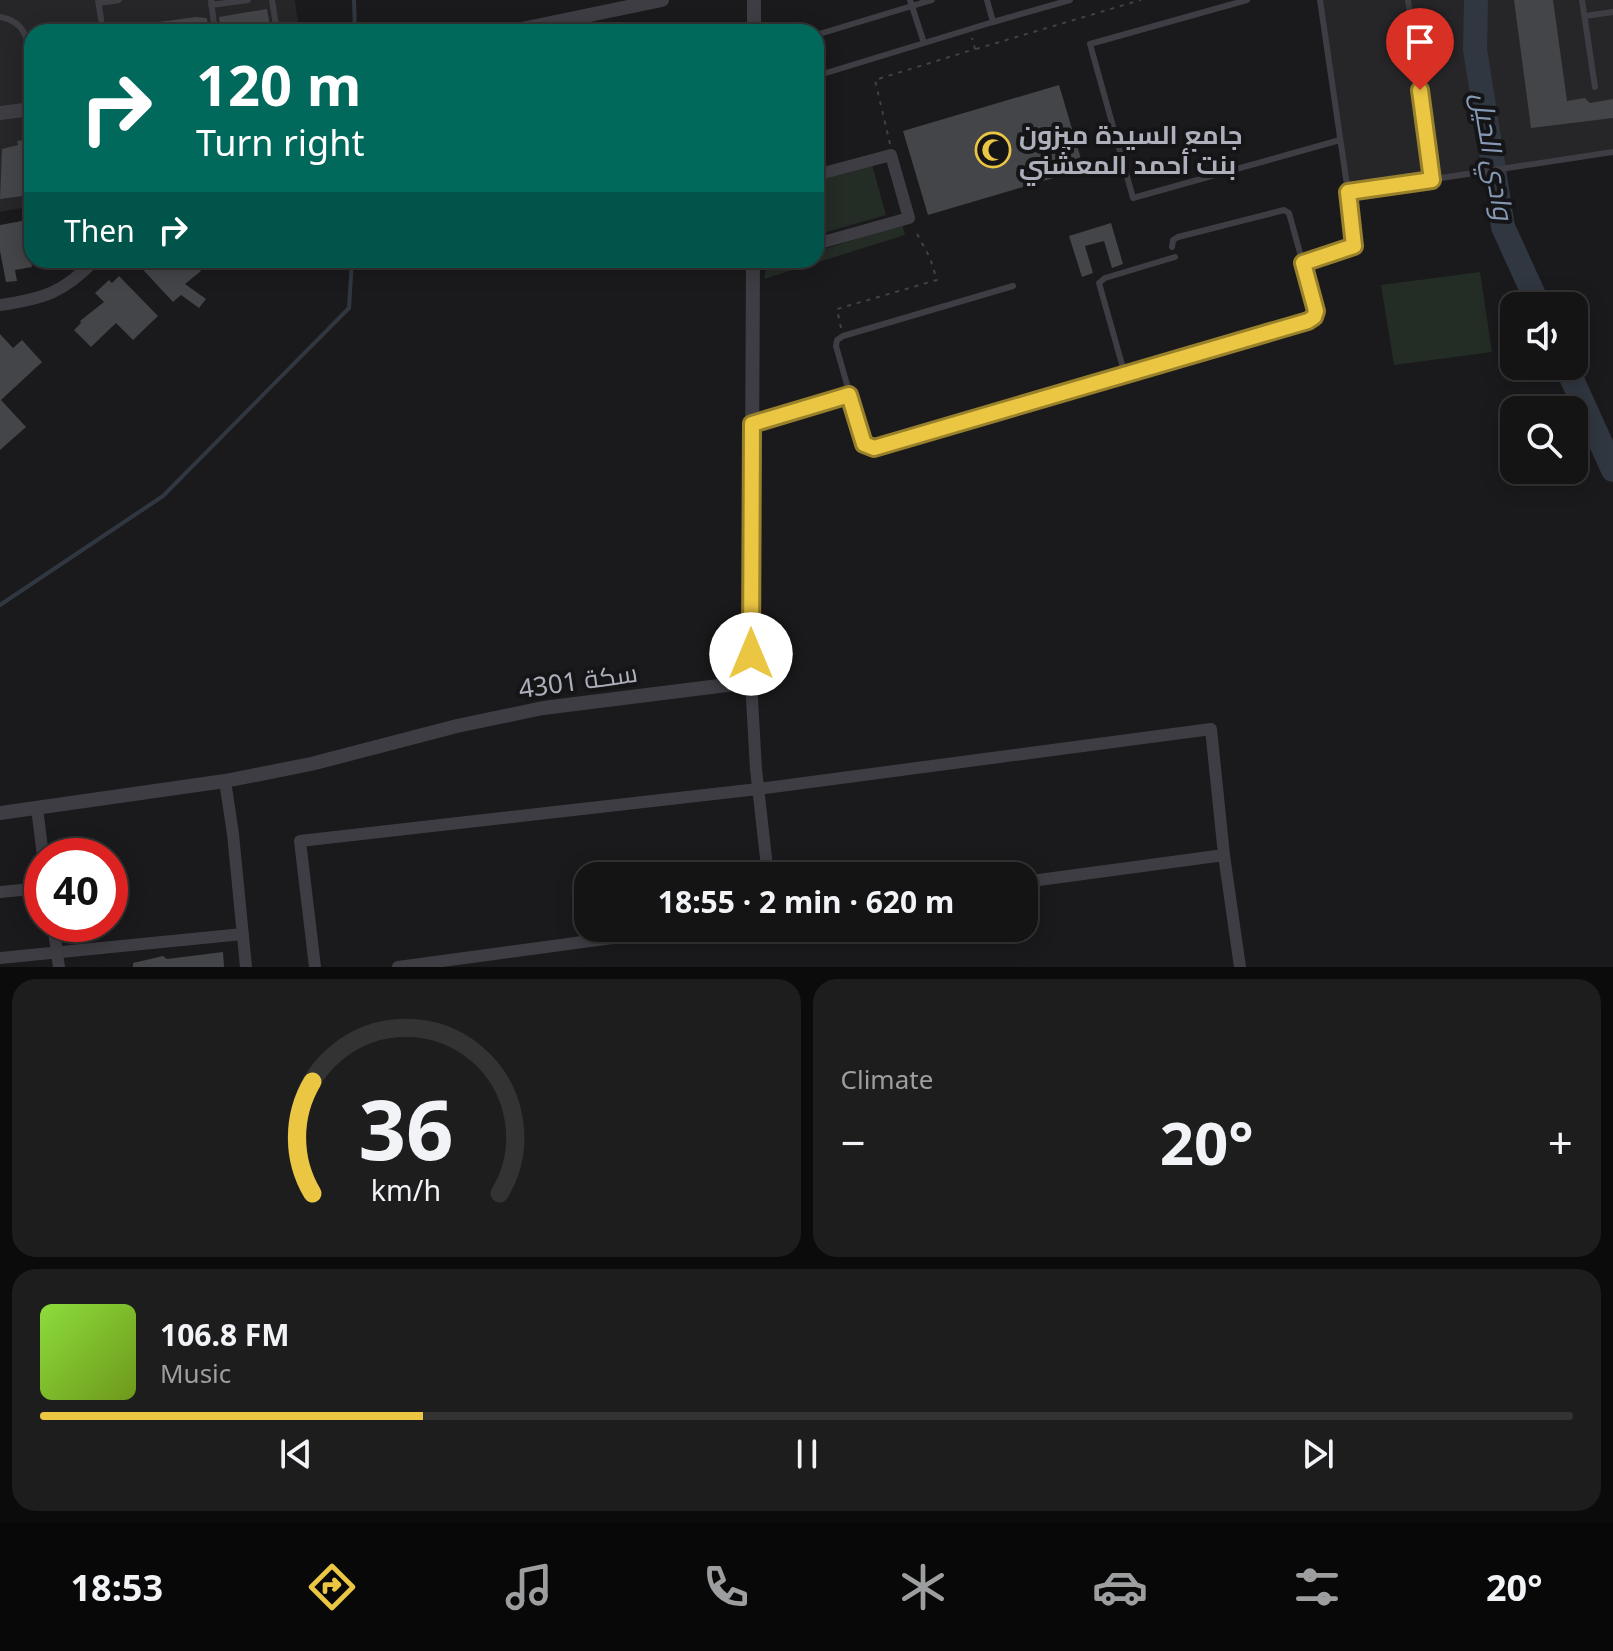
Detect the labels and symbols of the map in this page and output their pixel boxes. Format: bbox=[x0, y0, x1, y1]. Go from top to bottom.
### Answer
pin bbox=[1386, 8, 1454, 90]
water label: وادي الحيل bbox=[1459, 89, 1524, 225]
place label: جامع السيدة ميزون بنت أحمد المعشني bbox=[1019, 116, 1243, 186]
mosque icon: جامع السيدة ميزون بنت أحمد المعشني bbox=[974, 131, 1012, 169]
position arrow bbox=[709, 612, 793, 696]
street label: سكة 4301 bbox=[516, 654, 640, 706]
speed limit sign: 40 bbox=[24, 838, 128, 942]

